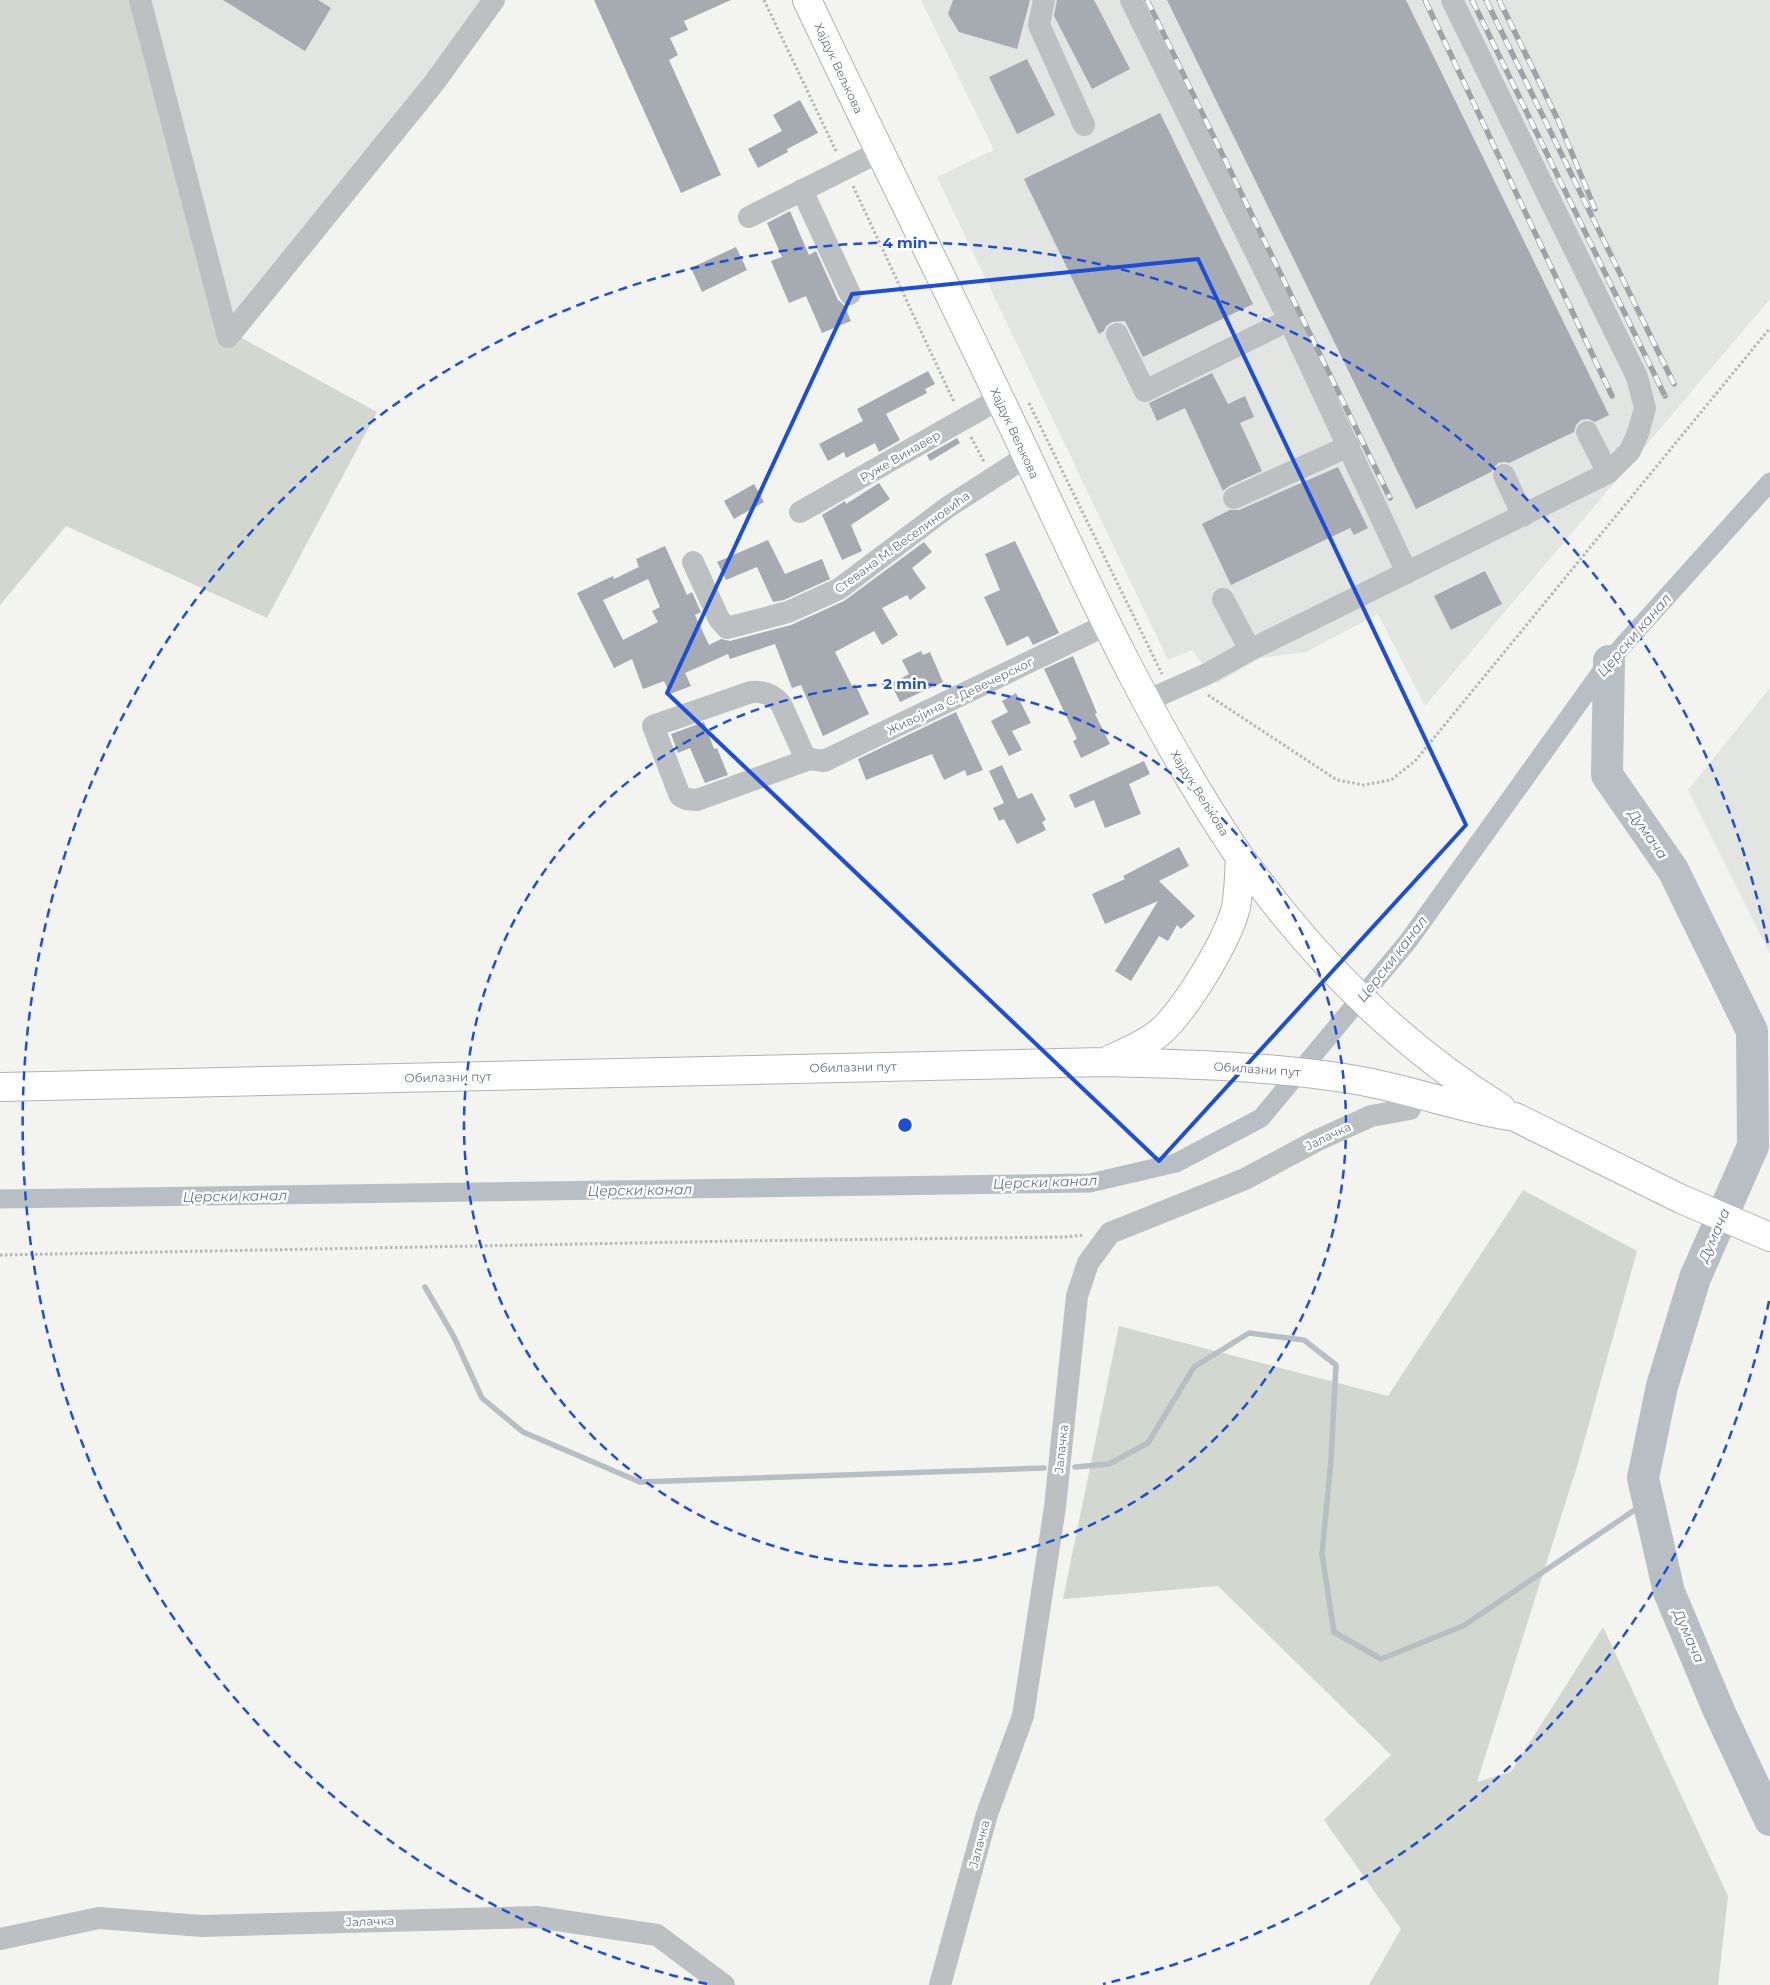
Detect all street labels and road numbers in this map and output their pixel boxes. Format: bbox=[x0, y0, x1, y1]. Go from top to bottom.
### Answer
street label: Хајдук Вељкова bbox=[811, 20, 867, 116]
street label: Хајдук Вељкова bbox=[987, 385, 1043, 481]
street label: Руже Винавер bbox=[857, 427, 943, 485]
street label: Стевана М. Веселиновића bbox=[831, 488, 973, 596]
street label: Живојина С. Девечерског bbox=[885, 654, 1036, 738]
street label: Хајдук Вељкова bbox=[1168, 747, 1232, 839]
street label: Обилазни пут bbox=[1213, 1058, 1301, 1080]
street label: Обилазни пут bbox=[809, 1059, 897, 1075]
street label: Обилазни пут bbox=[404, 1069, 492, 1085]
street label: Јалачка bbox=[1303, 1119, 1353, 1153]
street label: Јалачка bbox=[1051, 1424, 1071, 1474]
street label: Јалачка bbox=[965, 1818, 993, 1870]
street label: Јалачка bbox=[345, 1913, 395, 1929]

